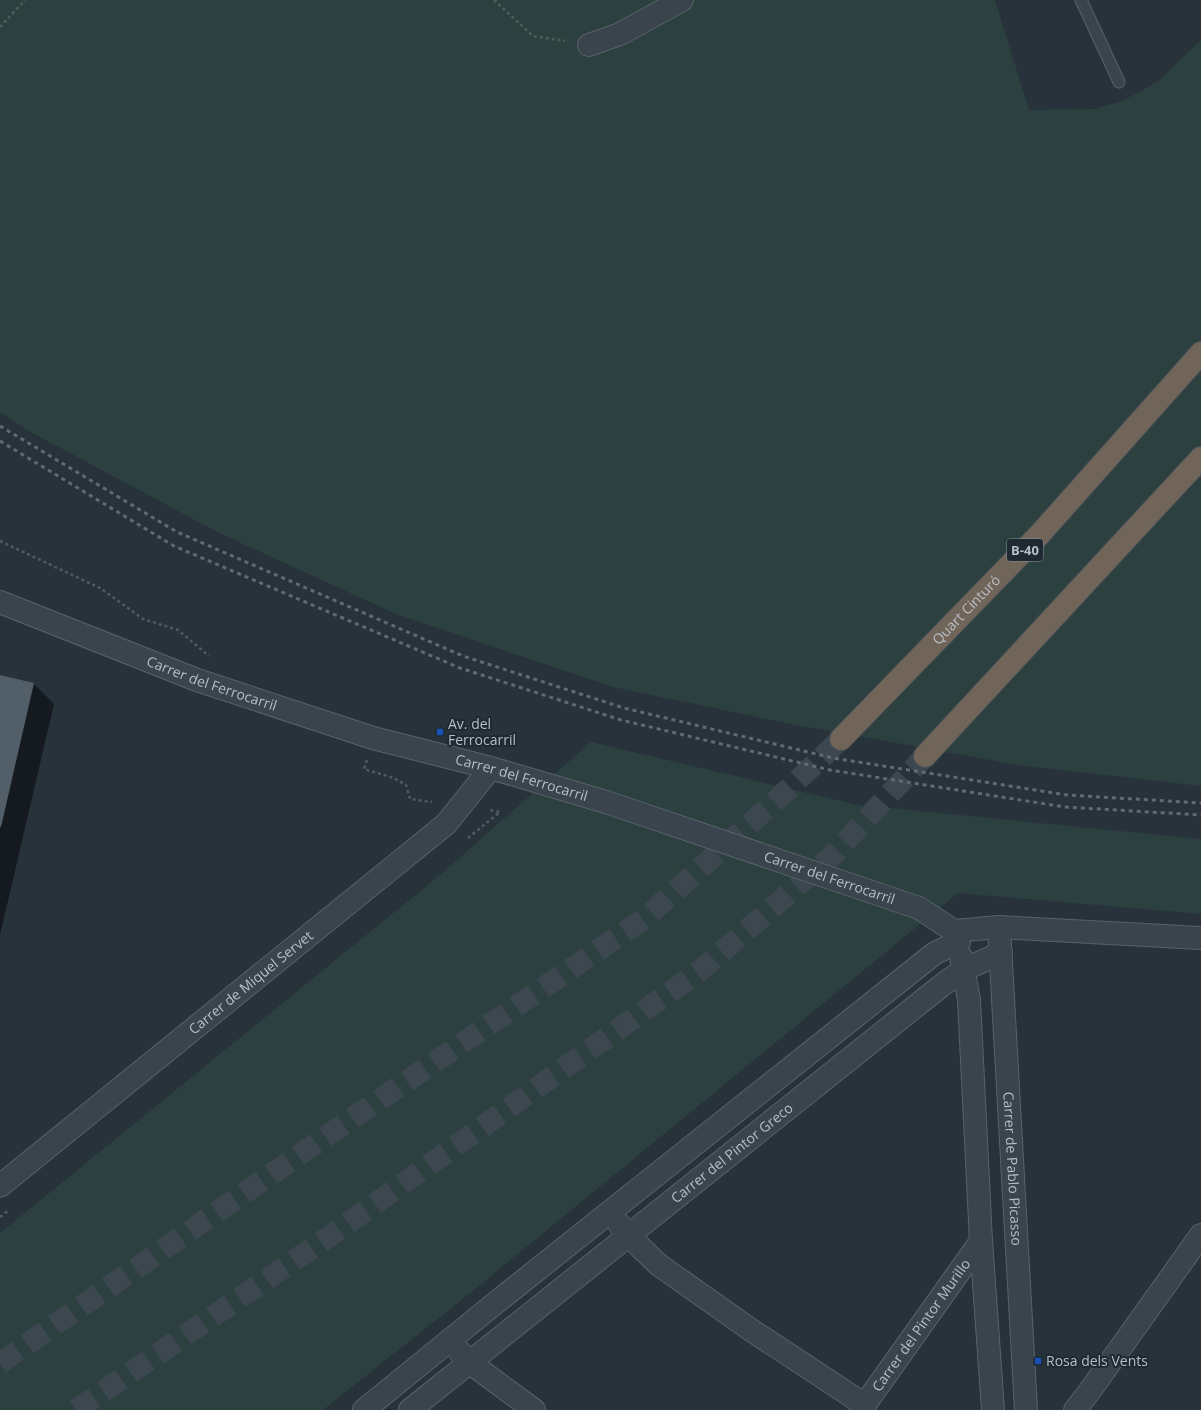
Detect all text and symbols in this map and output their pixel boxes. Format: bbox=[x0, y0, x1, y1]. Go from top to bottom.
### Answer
road number: B-40 bbox=[1007, 539, 1043, 561]
street label: Quart Cinturó bbox=[928, 570, 1004, 649]
street label: Carrer del Ferrocarril bbox=[144, 651, 280, 715]
place label: Av. del Ferrocarril bbox=[448, 714, 516, 749]
marker: Av. del Ferrocarril bbox=[435, 727, 445, 737]
street label: Carrer del Ferrocarril bbox=[453, 749, 590, 805]
street label: Carrer del Ferrocarril bbox=[762, 846, 898, 908]
street label: Carrer de Miquel Servet bbox=[184, 926, 317, 1038]
street label: Carrer de Pablo Picasso bbox=[999, 1091, 1027, 1246]
street label: Carrer del Pintor Greco bbox=[667, 1098, 797, 1207]
street label: Carrer del Pintor Murillo bbox=[867, 1255, 974, 1395]
place label: Rosa dels Vents bbox=[1046, 1351, 1148, 1370]
marker: Rosa dels Vents bbox=[1033, 1356, 1043, 1366]

